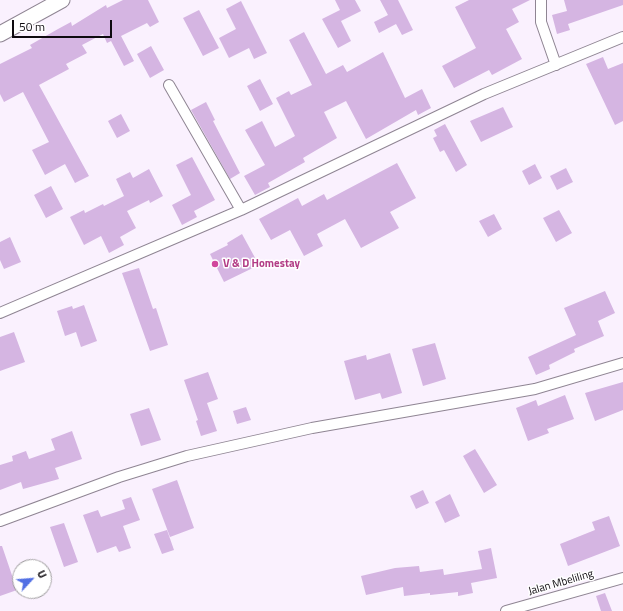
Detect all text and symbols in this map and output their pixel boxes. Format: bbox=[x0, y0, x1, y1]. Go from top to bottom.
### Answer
scale bar bbox=[14, 12, 114, 38]
text: 50 m bbox=[19, 17, 45, 36]
place label: V & D Homestay bbox=[223, 257, 300, 271]
marker: V & D Homestay bbox=[210, 259, 220, 269]
north arrow bbox=[12, 559, 52, 599]
text: U bbox=[33, 567, 51, 581]
street label: Jalan Mbeliling bbox=[527, 567, 595, 599]

